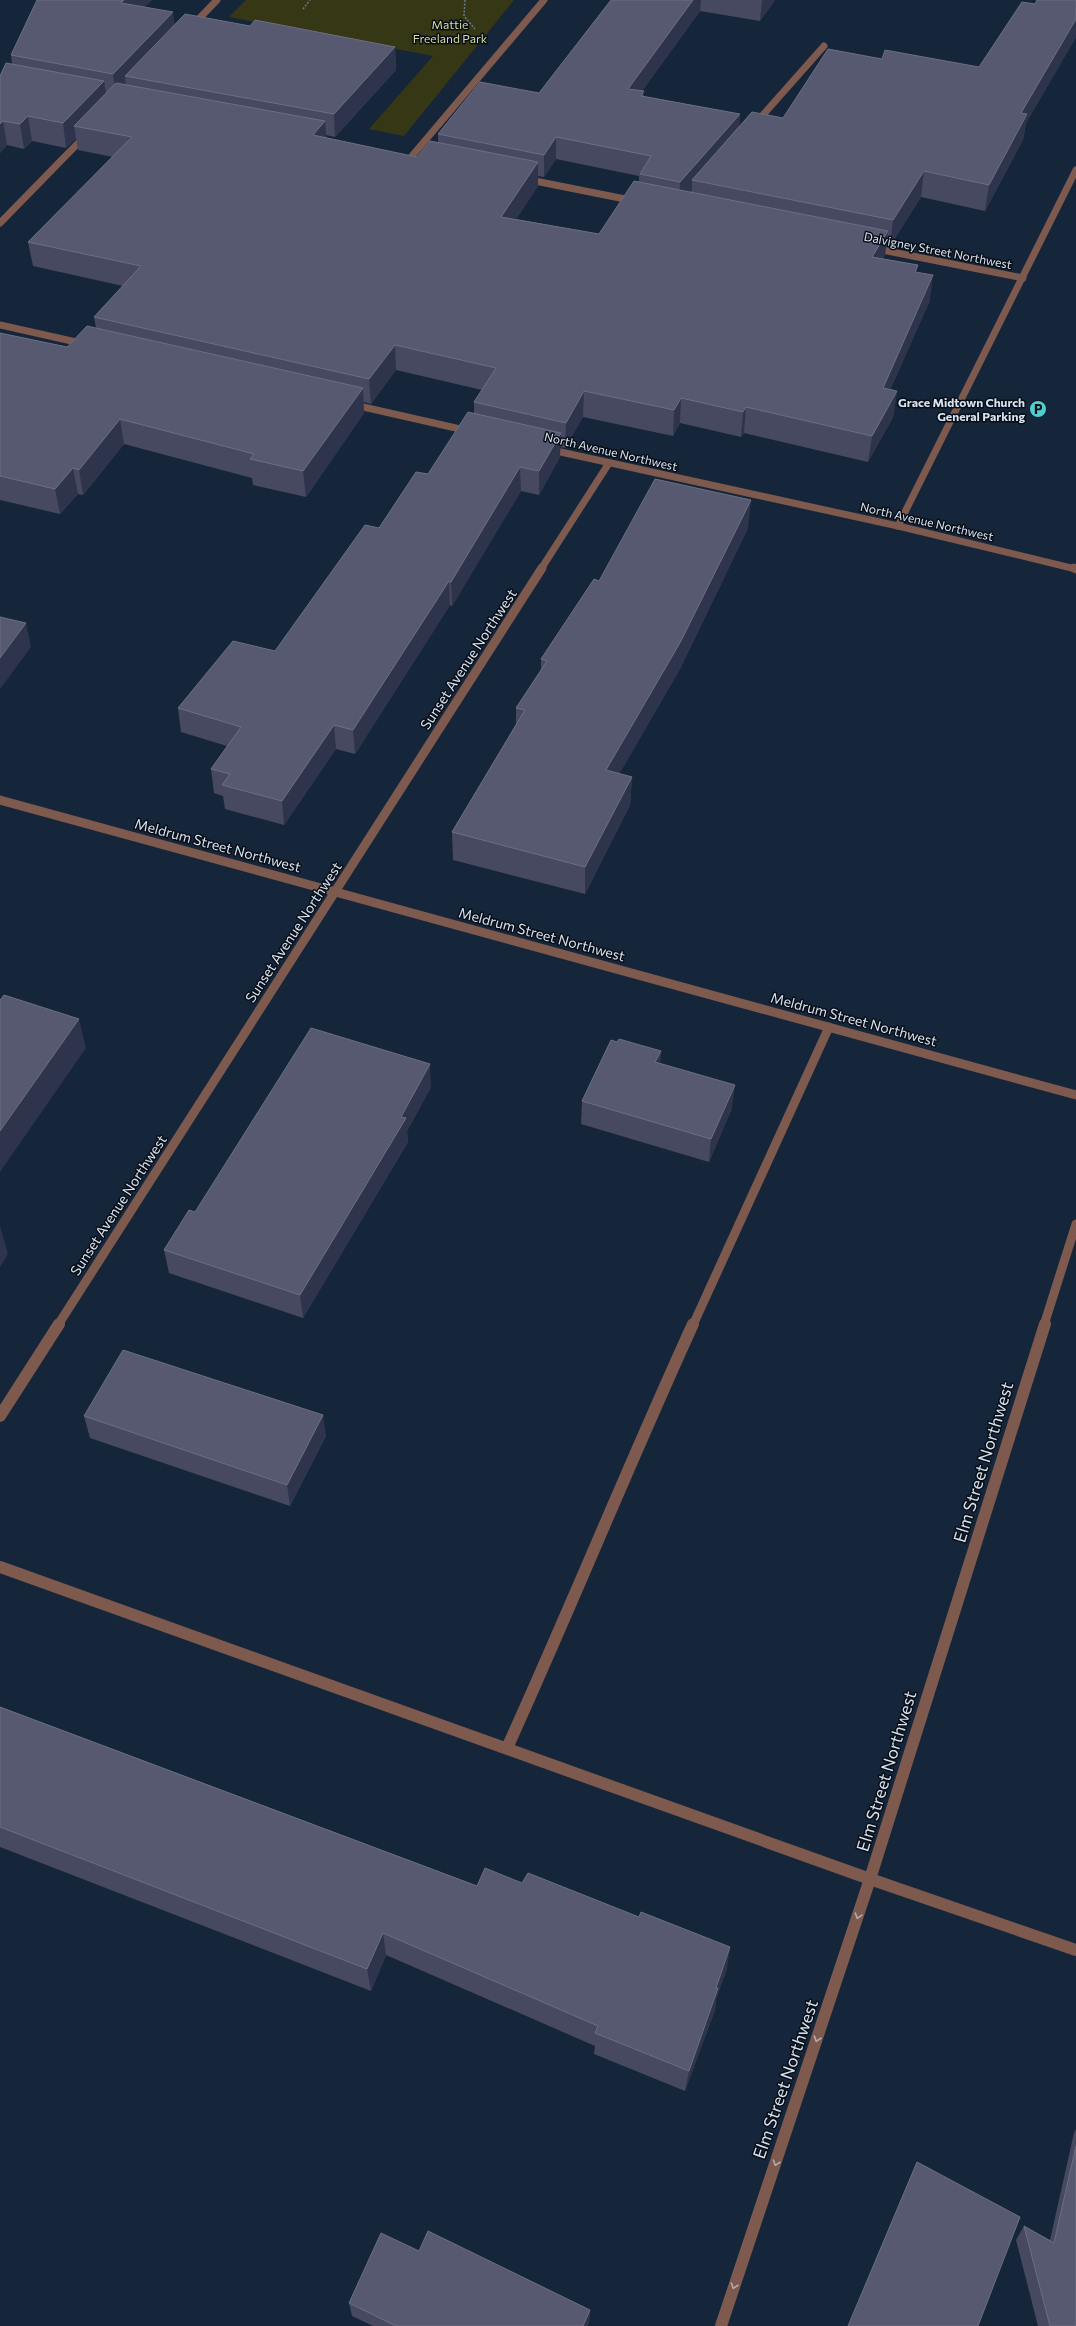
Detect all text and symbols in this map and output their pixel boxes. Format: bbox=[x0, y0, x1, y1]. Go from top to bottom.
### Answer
park label: Mattie Freeland Park bbox=[413, 17, 488, 45]
street label: Dalvigney Street Northwest bbox=[863, 229, 1013, 271]
place label: Grace Midtown Church General Parking bbox=[898, 395, 1025, 423]
parking icon: Grace Midtown Church General Parking bbox=[1028, 399, 1048, 419]
street label: North Avenue Northwest bbox=[543, 429, 679, 473]
street label: North Avenue Northwest bbox=[859, 499, 995, 543]
street label: Sunset Avenue Northwest bbox=[416, 585, 520, 732]
street label: Meldrum Street Northwest bbox=[133, 815, 303, 875]
street label: Sunset Avenue Northwest bbox=[241, 858, 345, 1005]
street label: Meldrum Street Northwest bbox=[457, 904, 627, 964]
street label: Meldrum Street Northwest bbox=[769, 989, 939, 1049]
street label: Sunset Avenue Northwest bbox=[66, 1131, 170, 1278]
street label: Elm Street Northwest bbox=[949, 1379, 1017, 1545]
street label: Elm Street Northwest bbox=[852, 1688, 920, 1854]
one-way arrow bbox=[854, 1912, 863, 1919]
street label: Elm Street Northwest bbox=[748, 1997, 822, 2161]
one-way arrow bbox=[813, 2036, 822, 2043]
one-way arrow bbox=[772, 2159, 780, 2166]
one-way arrow bbox=[731, 2282, 739, 2289]

